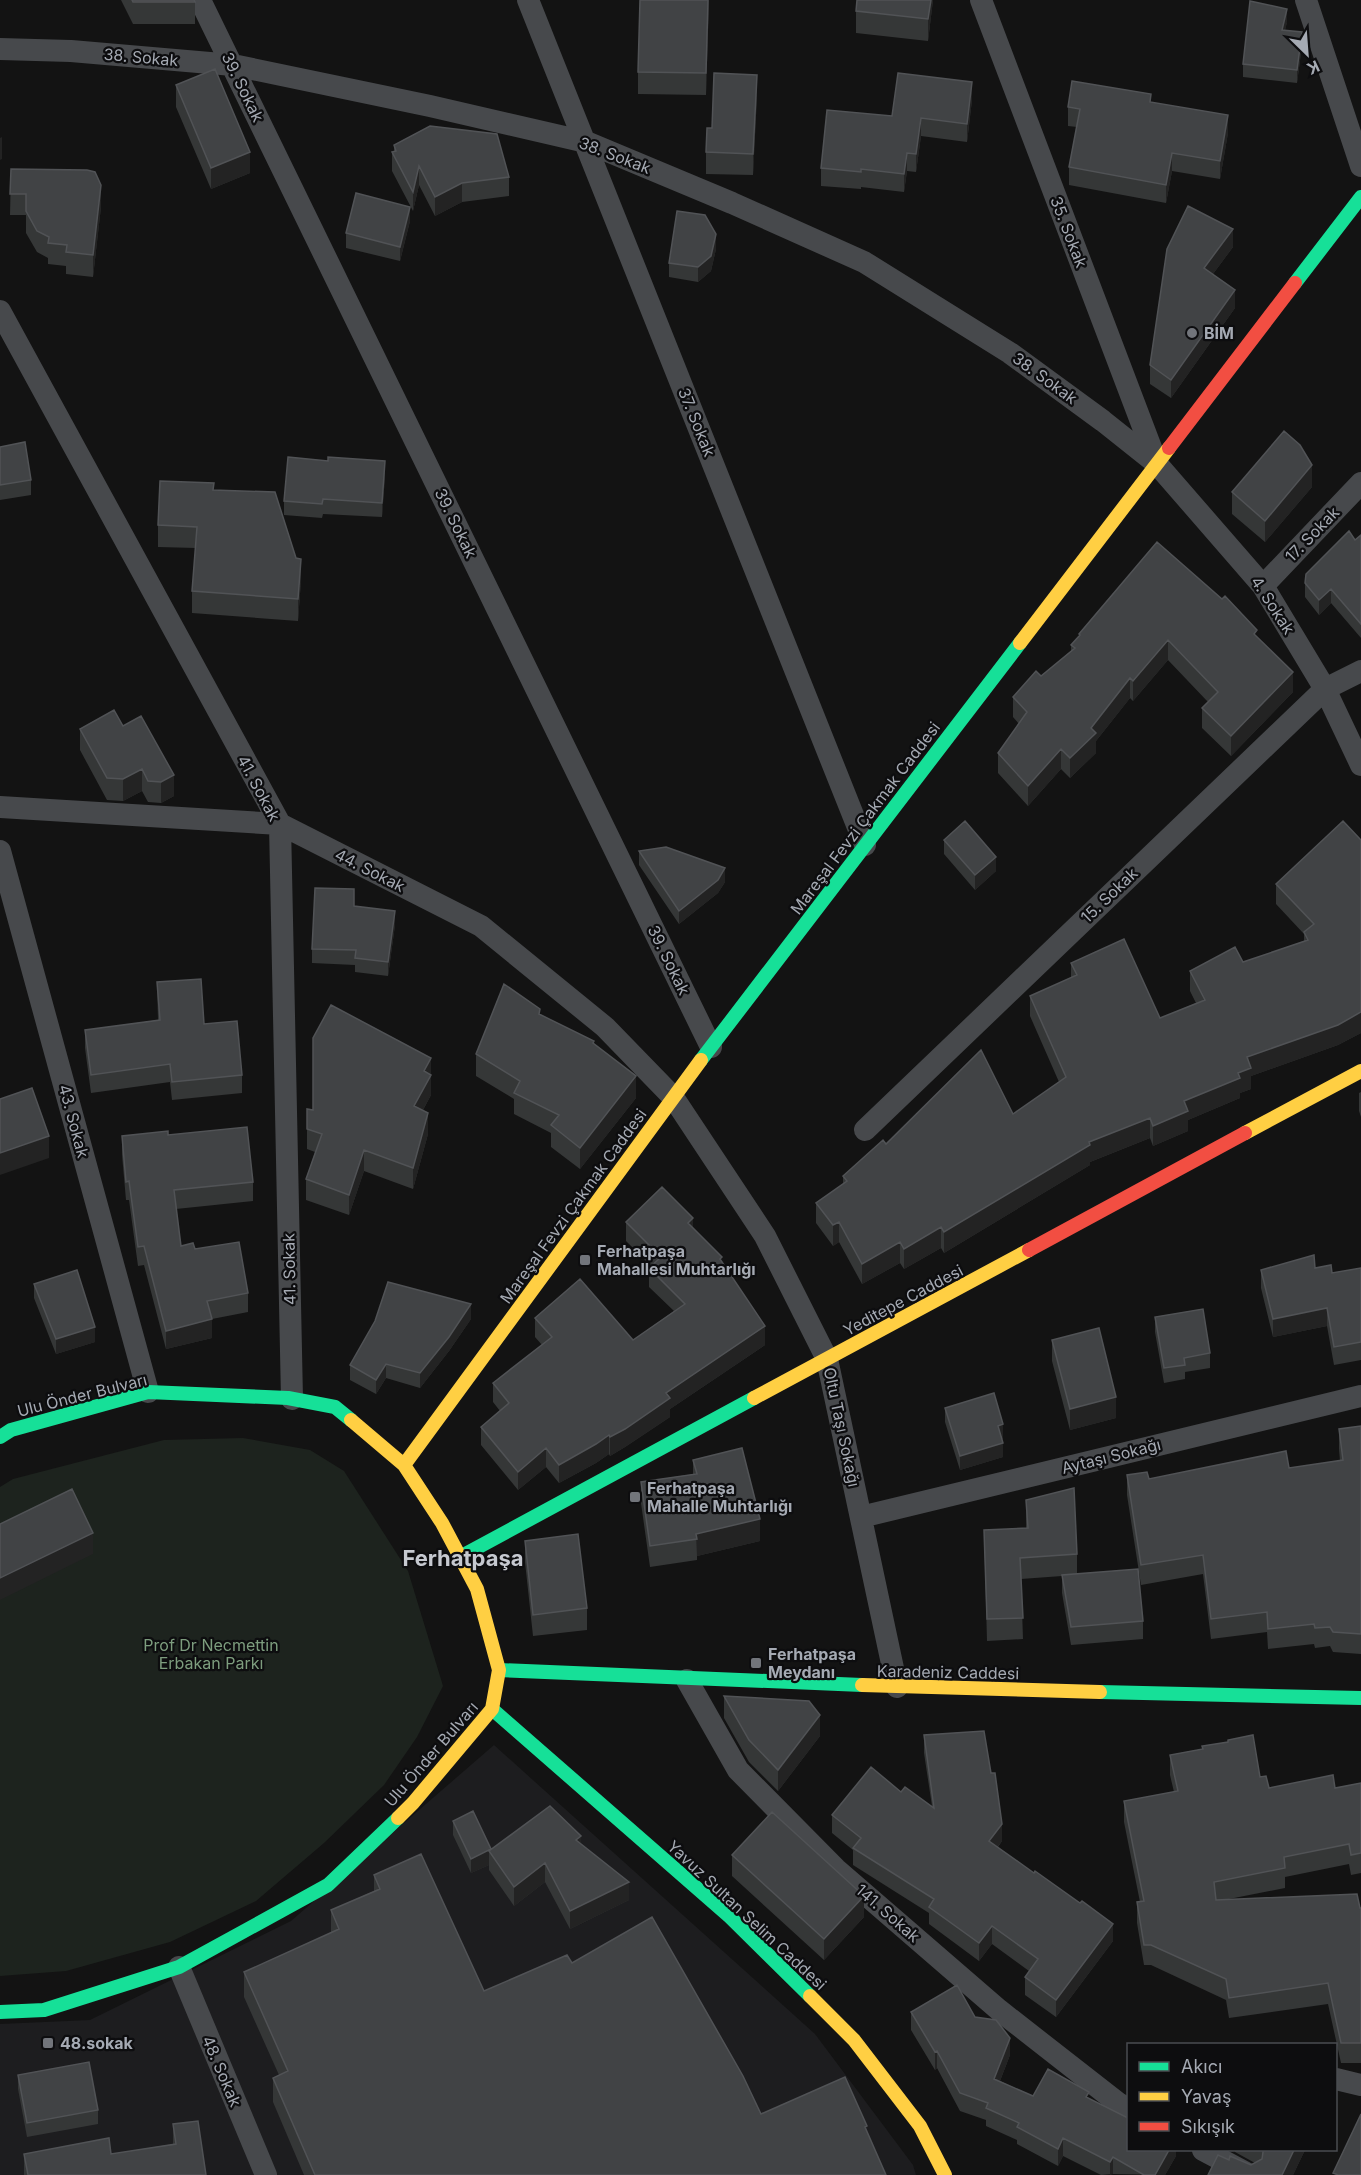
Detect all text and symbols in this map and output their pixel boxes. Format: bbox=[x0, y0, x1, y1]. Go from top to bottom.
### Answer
north arrow bbox=[1277, 24, 1337, 84]
street label: 38. Sokak bbox=[103, 44, 179, 70]
street label: 39. Sokak bbox=[218, 49, 269, 125]
text: K bbox=[1303, 56, 1323, 79]
street label: 38. Sokak bbox=[576, 132, 654, 178]
street label: 35. Sokak bbox=[1046, 194, 1092, 271]
place label: BİM bbox=[1204, 323, 1234, 343]
marker: BİM bbox=[1185, 326, 1199, 340]
street label: 38. Sokak bbox=[1009, 348, 1081, 408]
street label: 37. Sokak bbox=[674, 385, 720, 460]
street label: 39. Sokak bbox=[431, 485, 482, 561]
street label: 17. Sokak bbox=[1281, 502, 1343, 566]
street label: 4. Sokak bbox=[1247, 572, 1299, 638]
street label: Mareşal Fevzi Çakmak Caddesi bbox=[786, 718, 944, 918]
street label: 41. Sokak bbox=[233, 751, 285, 825]
street label: 44. Sokak bbox=[332, 844, 408, 896]
street label: 15. Sokak bbox=[1076, 863, 1142, 927]
street label: 39. Sokak bbox=[644, 922, 695, 998]
street label: 43. Sokak bbox=[55, 1082, 93, 1160]
street label: Mareşal Fevzi Çakmak Caddesi bbox=[496, 1105, 650, 1307]
street label: 41. Sokak bbox=[278, 1233, 300, 1305]
place label: Ferhatpaşa Mahallesi Muhtarlığı bbox=[597, 1241, 756, 1279]
marker: Ferhatpaşa Mahallesi Muhtarlığı bbox=[578, 1253, 592, 1267]
street label: Yeditepe Caddesi bbox=[840, 1260, 966, 1340]
street label: Oltu Taşı Sokağı bbox=[820, 1365, 864, 1489]
street label: Ulu Önder Bulvarı bbox=[15, 1369, 149, 1421]
street label: Aytaşı Sokağı bbox=[1059, 1434, 1163, 1478]
place label: Ferhatpaşa Mahalle Muhtarlığı bbox=[647, 1478, 792, 1516]
marker: Ferhatpaşa Mahalle Muhtarlığı bbox=[628, 1490, 642, 1504]
district label: Ferhatpaşa bbox=[402, 1545, 524, 1571]
park label: Prof Dr Necmettin Erbakan Parkı bbox=[143, 1635, 279, 1673]
place label: Ferhatpaşa Meydanı bbox=[768, 1644, 856, 1682]
marker: Ferhatpaşa Meydanı bbox=[749, 1656, 763, 1670]
street label: Karadeniz Caddesi bbox=[877, 1661, 1019, 1683]
street label: Ulu Önder Bulvarı bbox=[380, 1697, 482, 1811]
street label: Yavuz Sultan Selim Caddesi bbox=[663, 1836, 831, 1994]
street label: 141. Sokak bbox=[852, 1880, 924, 1946]
street label: 48. Sokak bbox=[198, 2032, 246, 2110]
place label: 48.sokak bbox=[60, 2033, 134, 2053]
marker: 48.sokak bbox=[41, 2036, 55, 2050]
legend bbox=[1127, 2043, 1337, 2151]
text: Akıcı bbox=[1181, 2056, 1222, 2077]
text: Yavaş bbox=[1181, 2086, 1231, 2107]
text: Sıkışık bbox=[1181, 2116, 1235, 2137]

